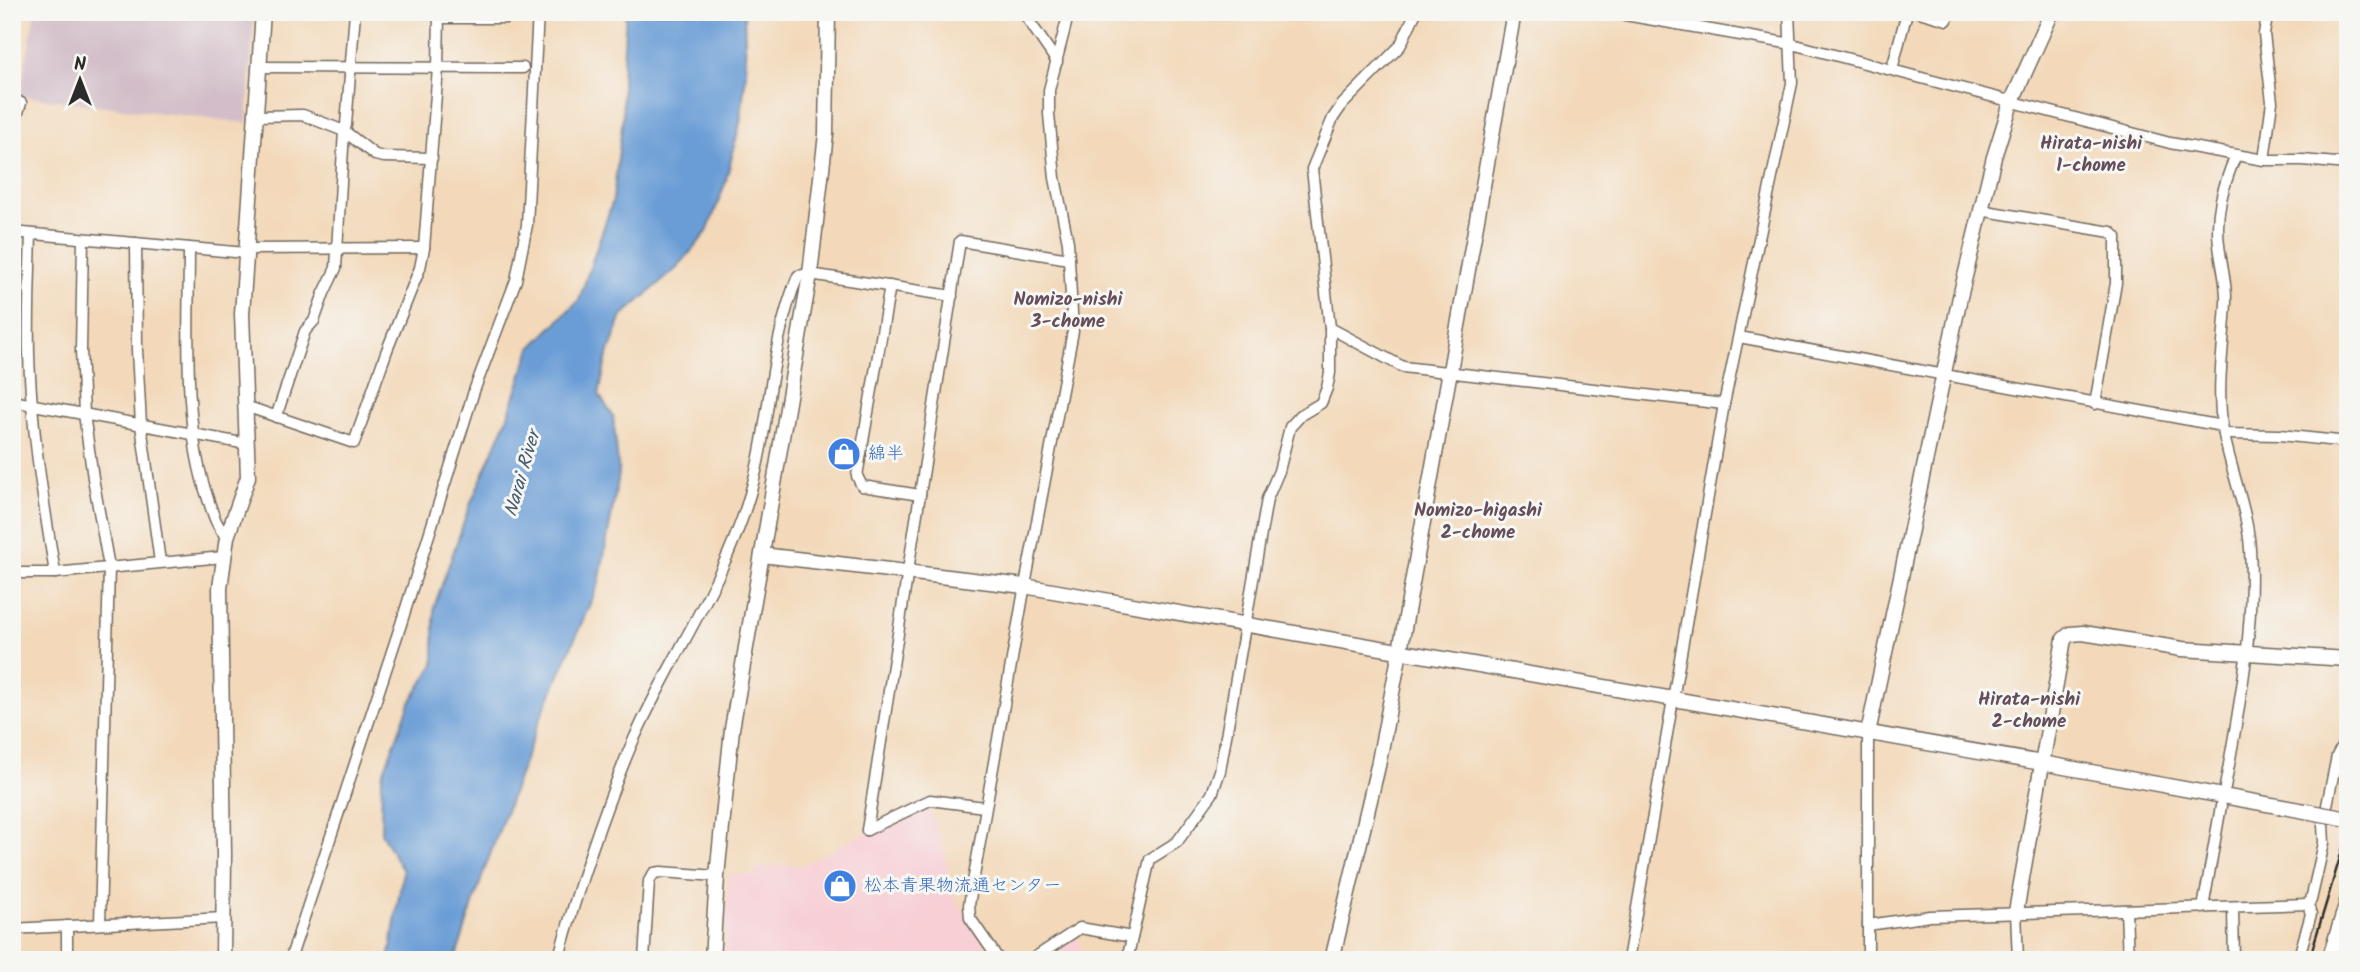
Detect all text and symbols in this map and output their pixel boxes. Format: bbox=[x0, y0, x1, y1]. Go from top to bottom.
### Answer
north arrow bbox=[46, 46, 116, 116]
text: N bbox=[74, 50, 86, 80]
district label: Hirata-nishi 1-chome bbox=[2040, 129, 2143, 181]
district label: Nomizo-nishi 3-chome bbox=[1013, 285, 1124, 337]
water label: Narai River bbox=[497, 424, 551, 520]
shop icon: 綿半 bbox=[825, 435, 863, 473]
place label: 綿半 bbox=[868, 440, 904, 469]
district label: Nomizo-higashi 2-chome bbox=[1414, 496, 1543, 548]
district label: Hirata-nishi 2-chome bbox=[1978, 685, 2081, 737]
shop icon: 松本青果物流通センター bbox=[821, 867, 859, 905]
place label: 松本青果物流通センター bbox=[864, 872, 1061, 901]

